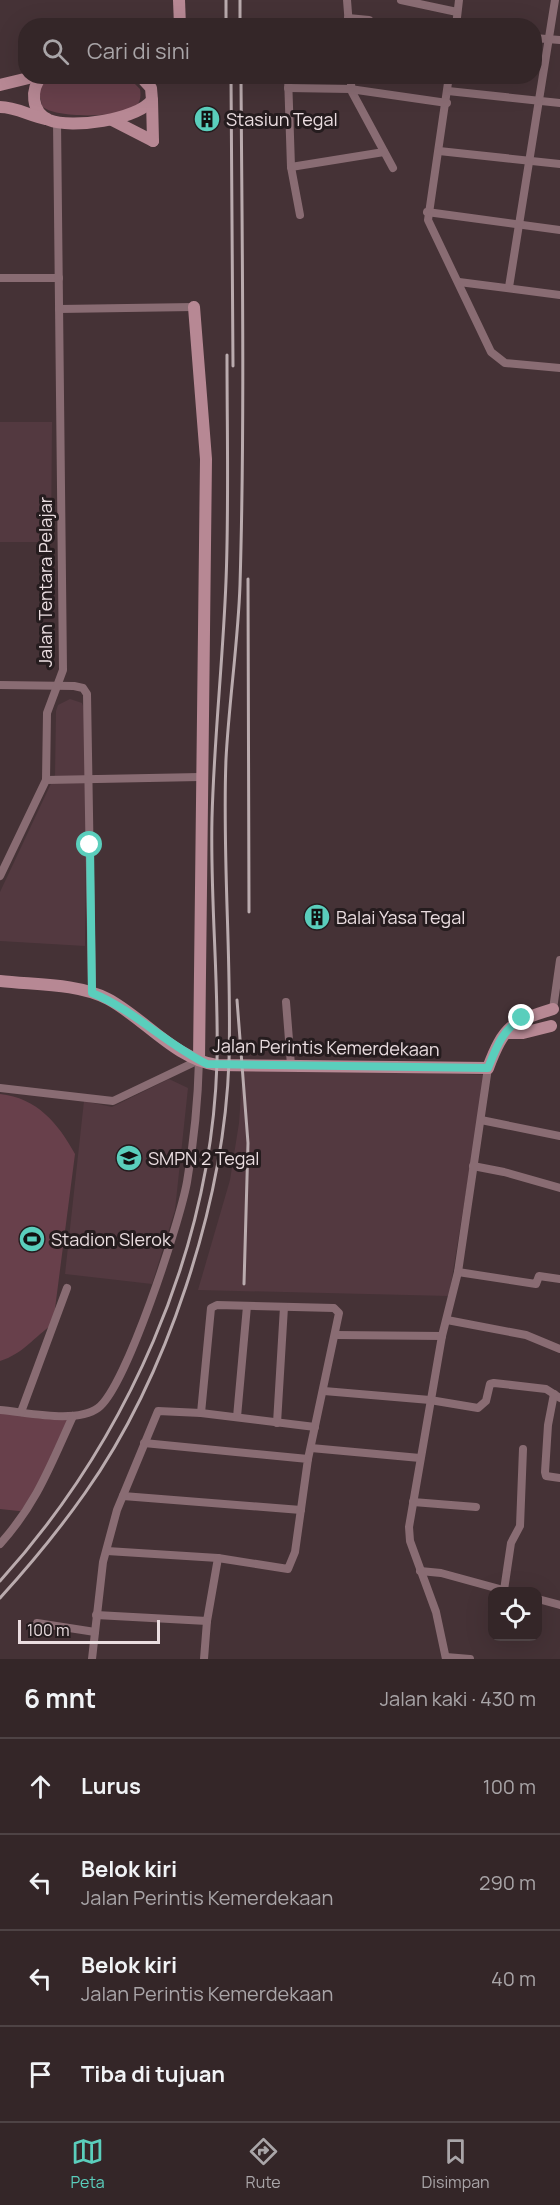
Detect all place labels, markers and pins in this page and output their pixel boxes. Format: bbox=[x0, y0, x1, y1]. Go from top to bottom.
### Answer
building icon: Stasiun Tegal bbox=[192, 104, 222, 134]
place label: Stasiun Tegal bbox=[226, 107, 338, 131]
building icon: Balai Yasa Tegal bbox=[302, 902, 332, 932]
place label: Balai Yasa Tegal bbox=[336, 905, 465, 929]
school or university icon: SMPN 2 Tegal bbox=[114, 1143, 144, 1173]
place label: SMPN 2 Tegal bbox=[148, 1146, 260, 1170]
sports icon: Stadion Slerok bbox=[17, 1224, 47, 1254]
place label: Stadion Slerok bbox=[51, 1227, 172, 1251]

